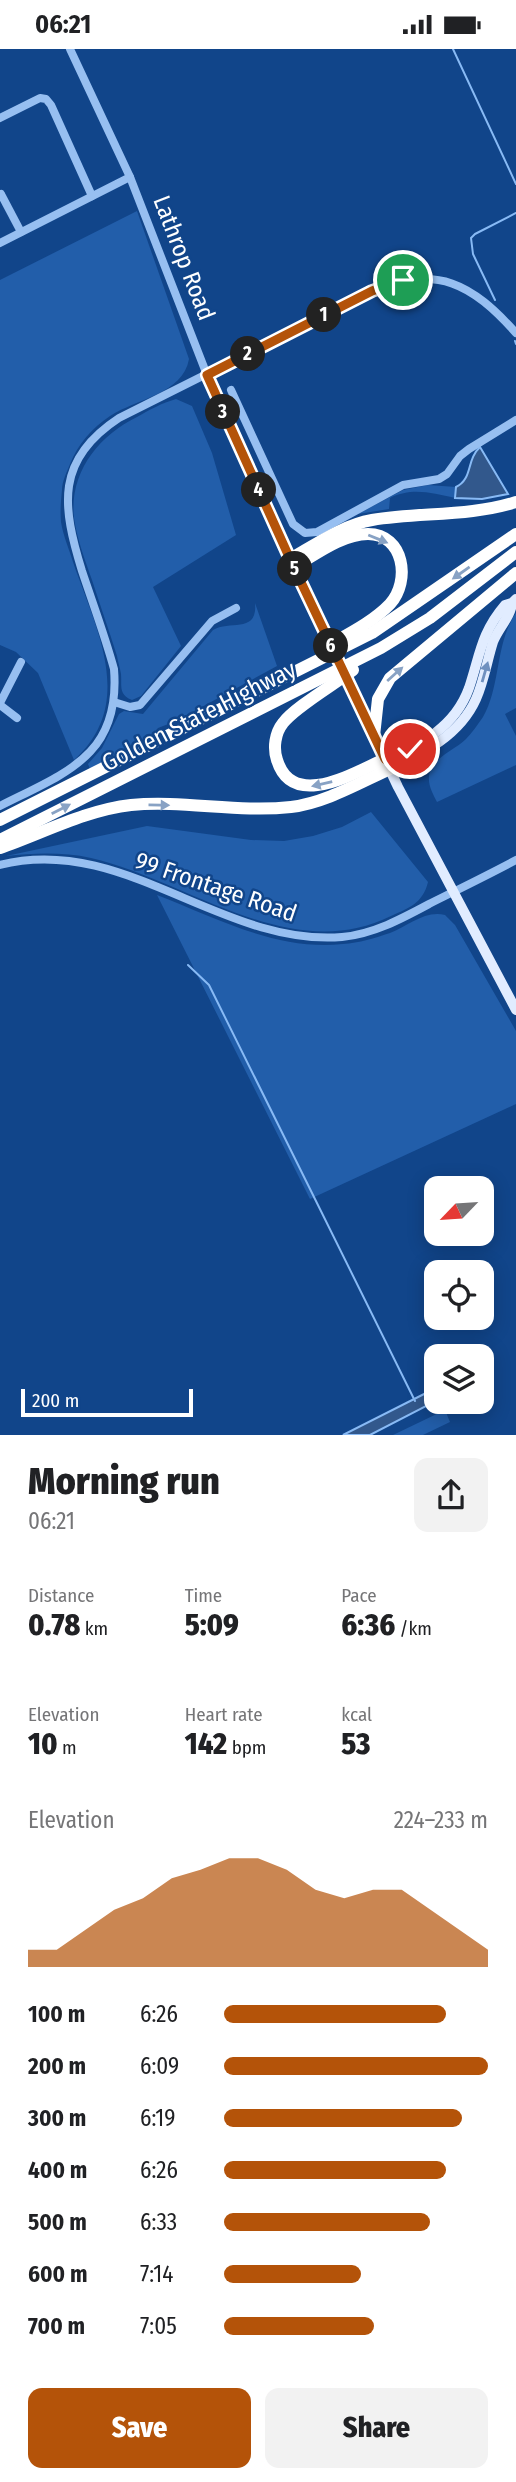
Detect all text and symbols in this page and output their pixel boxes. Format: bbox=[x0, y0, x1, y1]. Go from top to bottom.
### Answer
text: 06:21 bbox=[35, 9, 91, 40]
street label: Lathrop Road bbox=[147, 192, 221, 324]
pin bbox=[373, 250, 433, 310]
icon: arrive bbox=[384, 261, 422, 299]
pin: 1 bbox=[306, 297, 342, 333]
text: 1 bbox=[319, 303, 328, 326]
pin: 2 bbox=[230, 337, 266, 371]
text: 2 bbox=[243, 342, 252, 365]
pin: 3 bbox=[206, 395, 241, 429]
text: 3 bbox=[218, 400, 227, 423]
pin: 4 bbox=[242, 473, 276, 507]
text: 4 bbox=[254, 478, 263, 501]
one-way arrow bbox=[368, 533, 389, 544]
pin: 5 bbox=[278, 552, 312, 587]
text: 5 bbox=[290, 557, 299, 580]
one-way arrow bbox=[452, 566, 470, 580]
pin: 6 bbox=[314, 629, 348, 663]
text: 6 bbox=[326, 634, 335, 657]
street label: Golden State Highway bbox=[97, 655, 301, 777]
one-way arrow bbox=[480, 662, 490, 683]
one-way arrow bbox=[386, 666, 404, 682]
pin bbox=[380, 719, 440, 779]
icon: check bbox=[391, 730, 429, 768]
one-way arrow bbox=[311, 779, 333, 790]
one-way arrow bbox=[148, 799, 170, 811]
one-way arrow bbox=[51, 804, 71, 815]
street label: 99 Frontage Road bbox=[132, 846, 300, 928]
north arrow bbox=[424, 1176, 494, 1246]
map controls bbox=[424, 1176, 494, 1414]
button: locate bbox=[424, 1260, 494, 1330]
button: layers bbox=[424, 1344, 494, 1414]
scale bar bbox=[21, 1387, 192, 1418]
text: 200 m bbox=[32, 1389, 79, 1412]
text: Morning run bbox=[28, 1458, 220, 1504]
button: share bbox=[414, 1458, 488, 1532]
text: 06:21 bbox=[28, 1507, 75, 1535]
text: Distance bbox=[28, 1584, 95, 1607]
text: Time bbox=[185, 1584, 222, 1607]
text: Pace bbox=[341, 1584, 377, 1607]
text: 0.78 bbox=[28, 1607, 80, 1643]
text: 5:09 bbox=[185, 1607, 239, 1643]
text: 6:36 bbox=[341, 1607, 395, 1643]
text: km bbox=[80, 1617, 108, 1640]
text: /km bbox=[395, 1617, 432, 1640]
text: Elevation bbox=[28, 1703, 100, 1726]
text: Heart rate bbox=[185, 1703, 263, 1726]
text: kcal bbox=[341, 1703, 372, 1726]
text: 10 bbox=[28, 1726, 58, 1762]
text: 142 bbox=[185, 1726, 227, 1762]
text: 53 bbox=[341, 1726, 371, 1762]
text: m bbox=[58, 1736, 77, 1759]
text: bpm bbox=[227, 1736, 266, 1759]
text: Elevation bbox=[28, 1806, 115, 1834]
text: 224–233 m bbox=[394, 1806, 488, 1834]
text: 100 m bbox=[28, 2000, 85, 2028]
text: 6:26 bbox=[140, 2000, 178, 2028]
text: 200 m bbox=[28, 2052, 86, 2080]
text: 6:09 bbox=[140, 2052, 179, 2080]
text: 300 m bbox=[28, 2104, 86, 2132]
text: 6:19 bbox=[140, 2104, 176, 2132]
text: 400 m bbox=[28, 2156, 87, 2184]
text: 6:26 bbox=[140, 2156, 178, 2184]
text: 500 m bbox=[28, 2208, 87, 2236]
text: 6:33 bbox=[140, 2208, 177, 2236]
text: 600 m bbox=[28, 2260, 87, 2288]
text: 7:14 bbox=[140, 2260, 173, 2288]
text: 700 m bbox=[28, 2312, 85, 2340]
text: 7:05 bbox=[140, 2312, 177, 2340]
button: Save bbox=[28, 2388, 251, 2468]
button: Share bbox=[265, 2388, 488, 2468]

